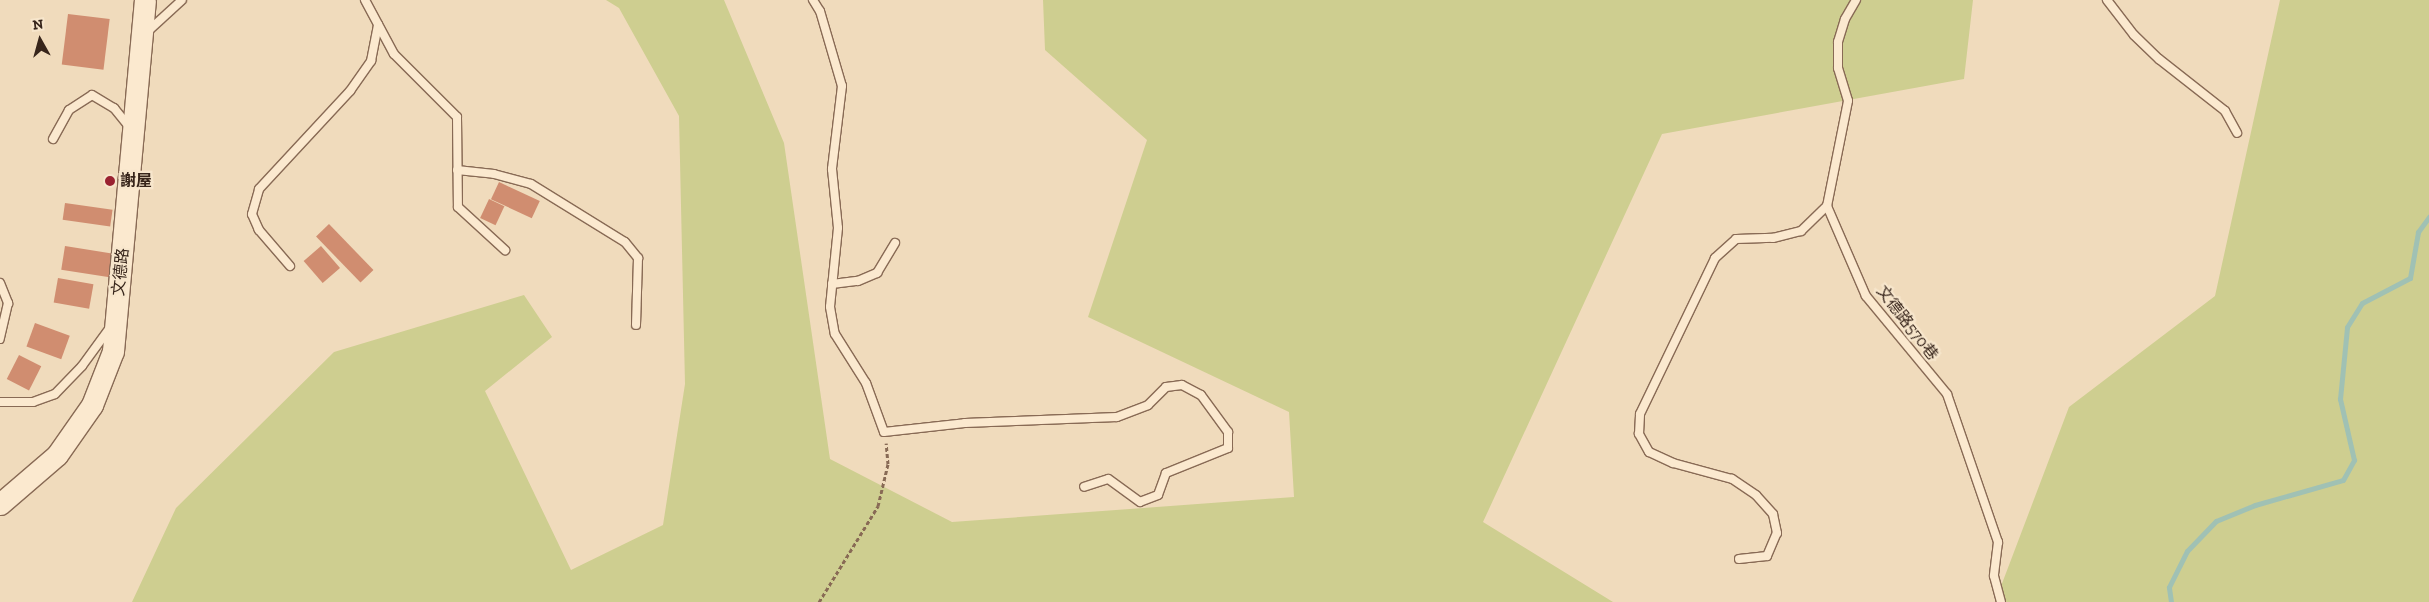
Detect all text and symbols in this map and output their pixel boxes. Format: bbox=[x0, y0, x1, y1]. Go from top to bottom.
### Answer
north arrow bbox=[15, 15, 65, 65]
text: N bbox=[32, 16, 44, 34]
place label: 謝屋 bbox=[120, 171, 152, 191]
marker: 謝屋 bbox=[104, 175, 116, 187]
street label: 文德路 bbox=[109, 247, 133, 297]
street label: 文德路570巷 bbox=[1872, 282, 1942, 364]

